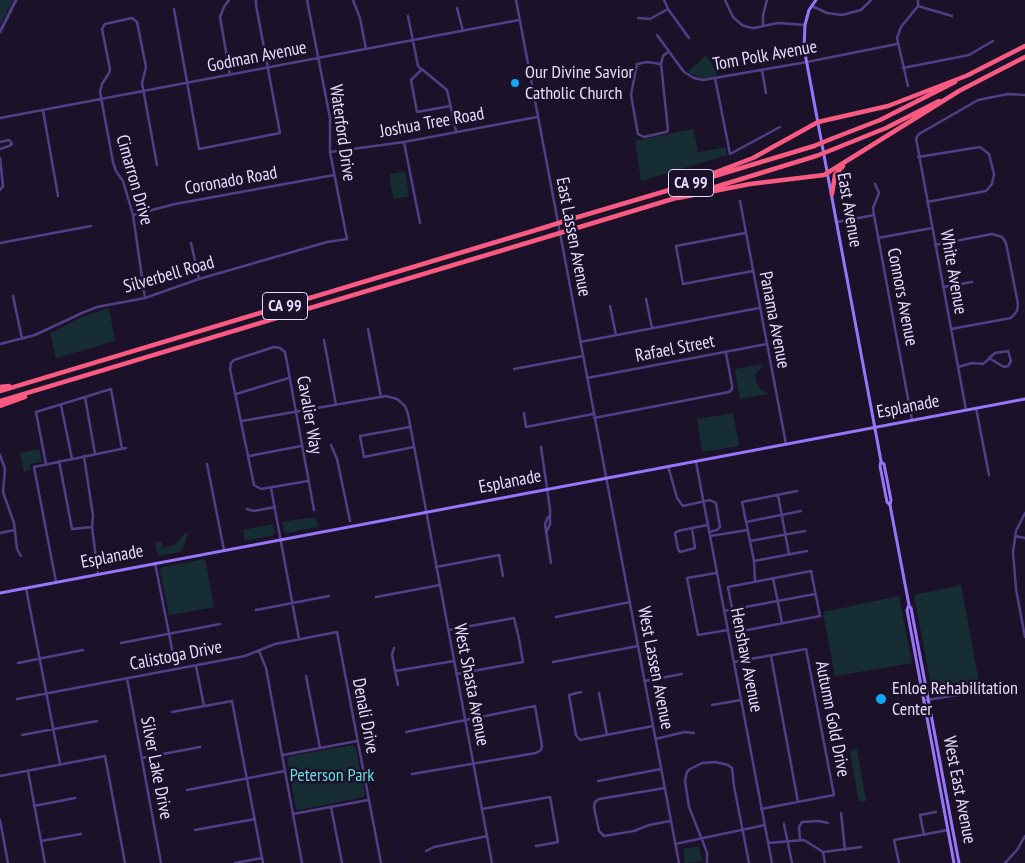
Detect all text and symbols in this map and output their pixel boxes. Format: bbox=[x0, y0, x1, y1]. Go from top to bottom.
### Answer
street label: Tom Polk Avenue bbox=[711, 36, 819, 76]
street label: Godman Avenue bbox=[206, 37, 308, 77]
place label: Our Divine Savior Catholic Church bbox=[525, 62, 633, 104]
marker: Our Divine Savior Catholic Church bbox=[509, 77, 521, 89]
street label: Waterford Drive bbox=[325, 83, 359, 183]
street label: Joshua Tree Road bbox=[378, 103, 486, 143]
street label: Cimarron Drive bbox=[111, 132, 157, 228]
street label: Coronado Road bbox=[183, 162, 279, 200]
road number: CA 99 bbox=[668, 170, 714, 197]
street label: East Avenue bbox=[832, 171, 866, 249]
street label: East Lassen Avenue bbox=[551, 176, 595, 298]
street label: White Avenue bbox=[935, 228, 971, 316]
street label: Connors Avenue bbox=[882, 246, 922, 348]
street label: Silverbell Road bbox=[121, 252, 217, 298]
street label: Panama Avenue bbox=[754, 270, 794, 370]
road number: CA 99 bbox=[262, 292, 308, 320]
street label: Rafael Street bbox=[633, 331, 717, 367]
street label: Cavalier Way bbox=[291, 374, 327, 456]
street label: Esplanade bbox=[875, 390, 941, 424]
street label: Esplanade bbox=[477, 465, 543, 499]
street label: Esplanade bbox=[79, 540, 145, 574]
street label: West Lassen Avenue bbox=[632, 605, 678, 731]
street label: Henshaw Avenue bbox=[725, 606, 767, 714]
street label: West Shasta Avenue bbox=[449, 622, 493, 748]
street label: Calistoga Drive bbox=[128, 636, 224, 676]
street label: Autumn Gold Drive bbox=[810, 659, 854, 779]
street label: Denali Drive bbox=[347, 676, 383, 756]
place label: Enloe Rehabilitation Center bbox=[892, 678, 1018, 721]
marker: Enloe Rehabilitation Center bbox=[874, 692, 888, 706]
street label: Silver Lake Drive bbox=[135, 715, 177, 821]
street label: West East Avenue bbox=[938, 734, 980, 846]
park label: Peterson Park bbox=[290, 765, 374, 787]

